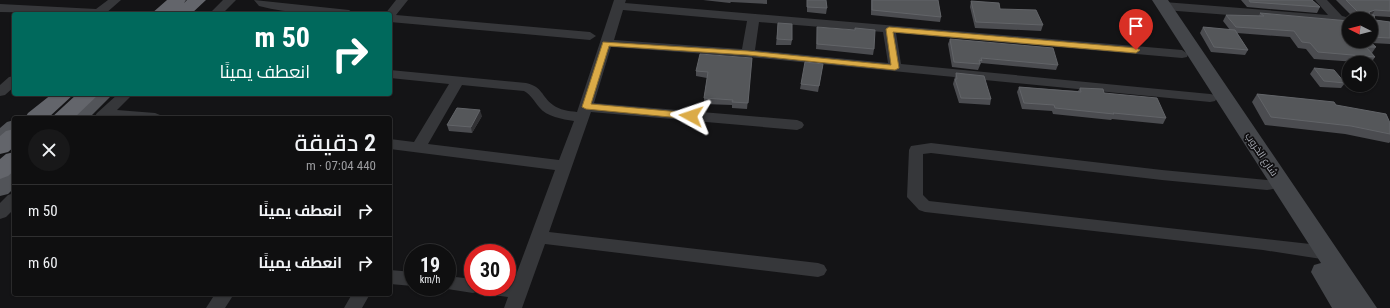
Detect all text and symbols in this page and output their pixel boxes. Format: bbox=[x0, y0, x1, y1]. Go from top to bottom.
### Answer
pin bbox=[1119, 9, 1153, 50]
north arrow bbox=[1342, 12, 1378, 48]
map controls bbox=[1342, 12, 1378, 92]
icon: arrive bbox=[1125, 15, 1147, 37]
text: 50 m bbox=[254, 21, 310, 54]
icon: right bbox=[324, 28, 376, 80]
button: sound bbox=[1342, 56, 1378, 92]
text: انعطف يمينًا bbox=[219, 61, 310, 82]
position arrow bbox=[670, 95, 712, 137]
button: close bbox=[28, 129, 70, 171]
text: 2 دقيقة bbox=[294, 129, 376, 157]
street label: شارع الخروب bbox=[1242, 131, 1280, 178]
text: 440 m · 07:04 bbox=[306, 158, 376, 173]
icon: right bbox=[354, 200, 376, 222]
text: 50 m bbox=[28, 202, 58, 220]
text: انعطف يمينًا bbox=[259, 202, 342, 220]
speed limit sign: 30 bbox=[464, 244, 516, 296]
icon: right bbox=[354, 252, 376, 274]
text: 19 bbox=[420, 253, 440, 277]
text: 60 m bbox=[28, 254, 58, 272]
text: انعطف يمينًا bbox=[259, 254, 342, 272]
text: km/h bbox=[420, 274, 440, 285]

